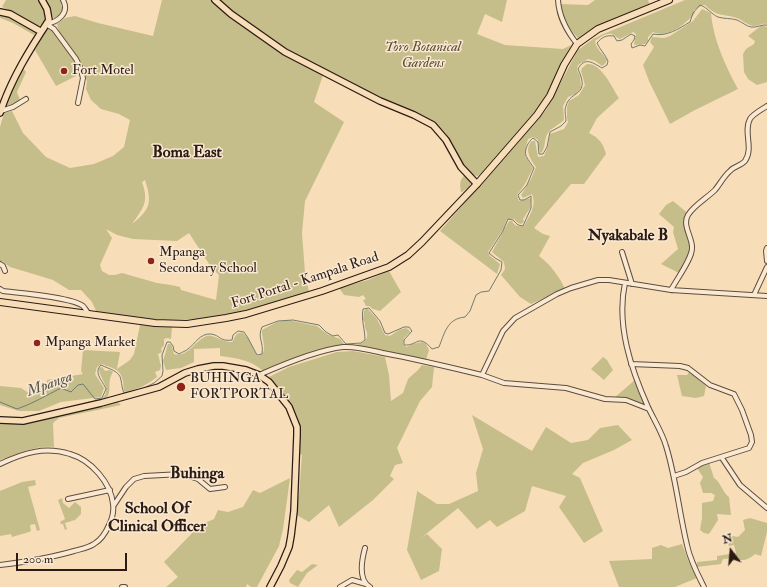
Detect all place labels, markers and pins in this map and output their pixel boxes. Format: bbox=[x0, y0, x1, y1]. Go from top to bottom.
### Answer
place label: Fort Motel bbox=[72, 63, 134, 79]
marker: Fort Motel bbox=[59, 66, 69, 76]
place label: Mpanga Secondary School bbox=[159, 245, 257, 278]
marker: Mpanga Secondary School bbox=[146, 256, 156, 266]
place label: Mpanga Market bbox=[45, 335, 135, 351]
marker: Mpanga Market bbox=[32, 338, 42, 348]
place label: BUHINGA FORTPORTAL bbox=[190, 371, 288, 404]
marker: BUHINGA FORTPORTAL bbox=[175, 381, 187, 393]

